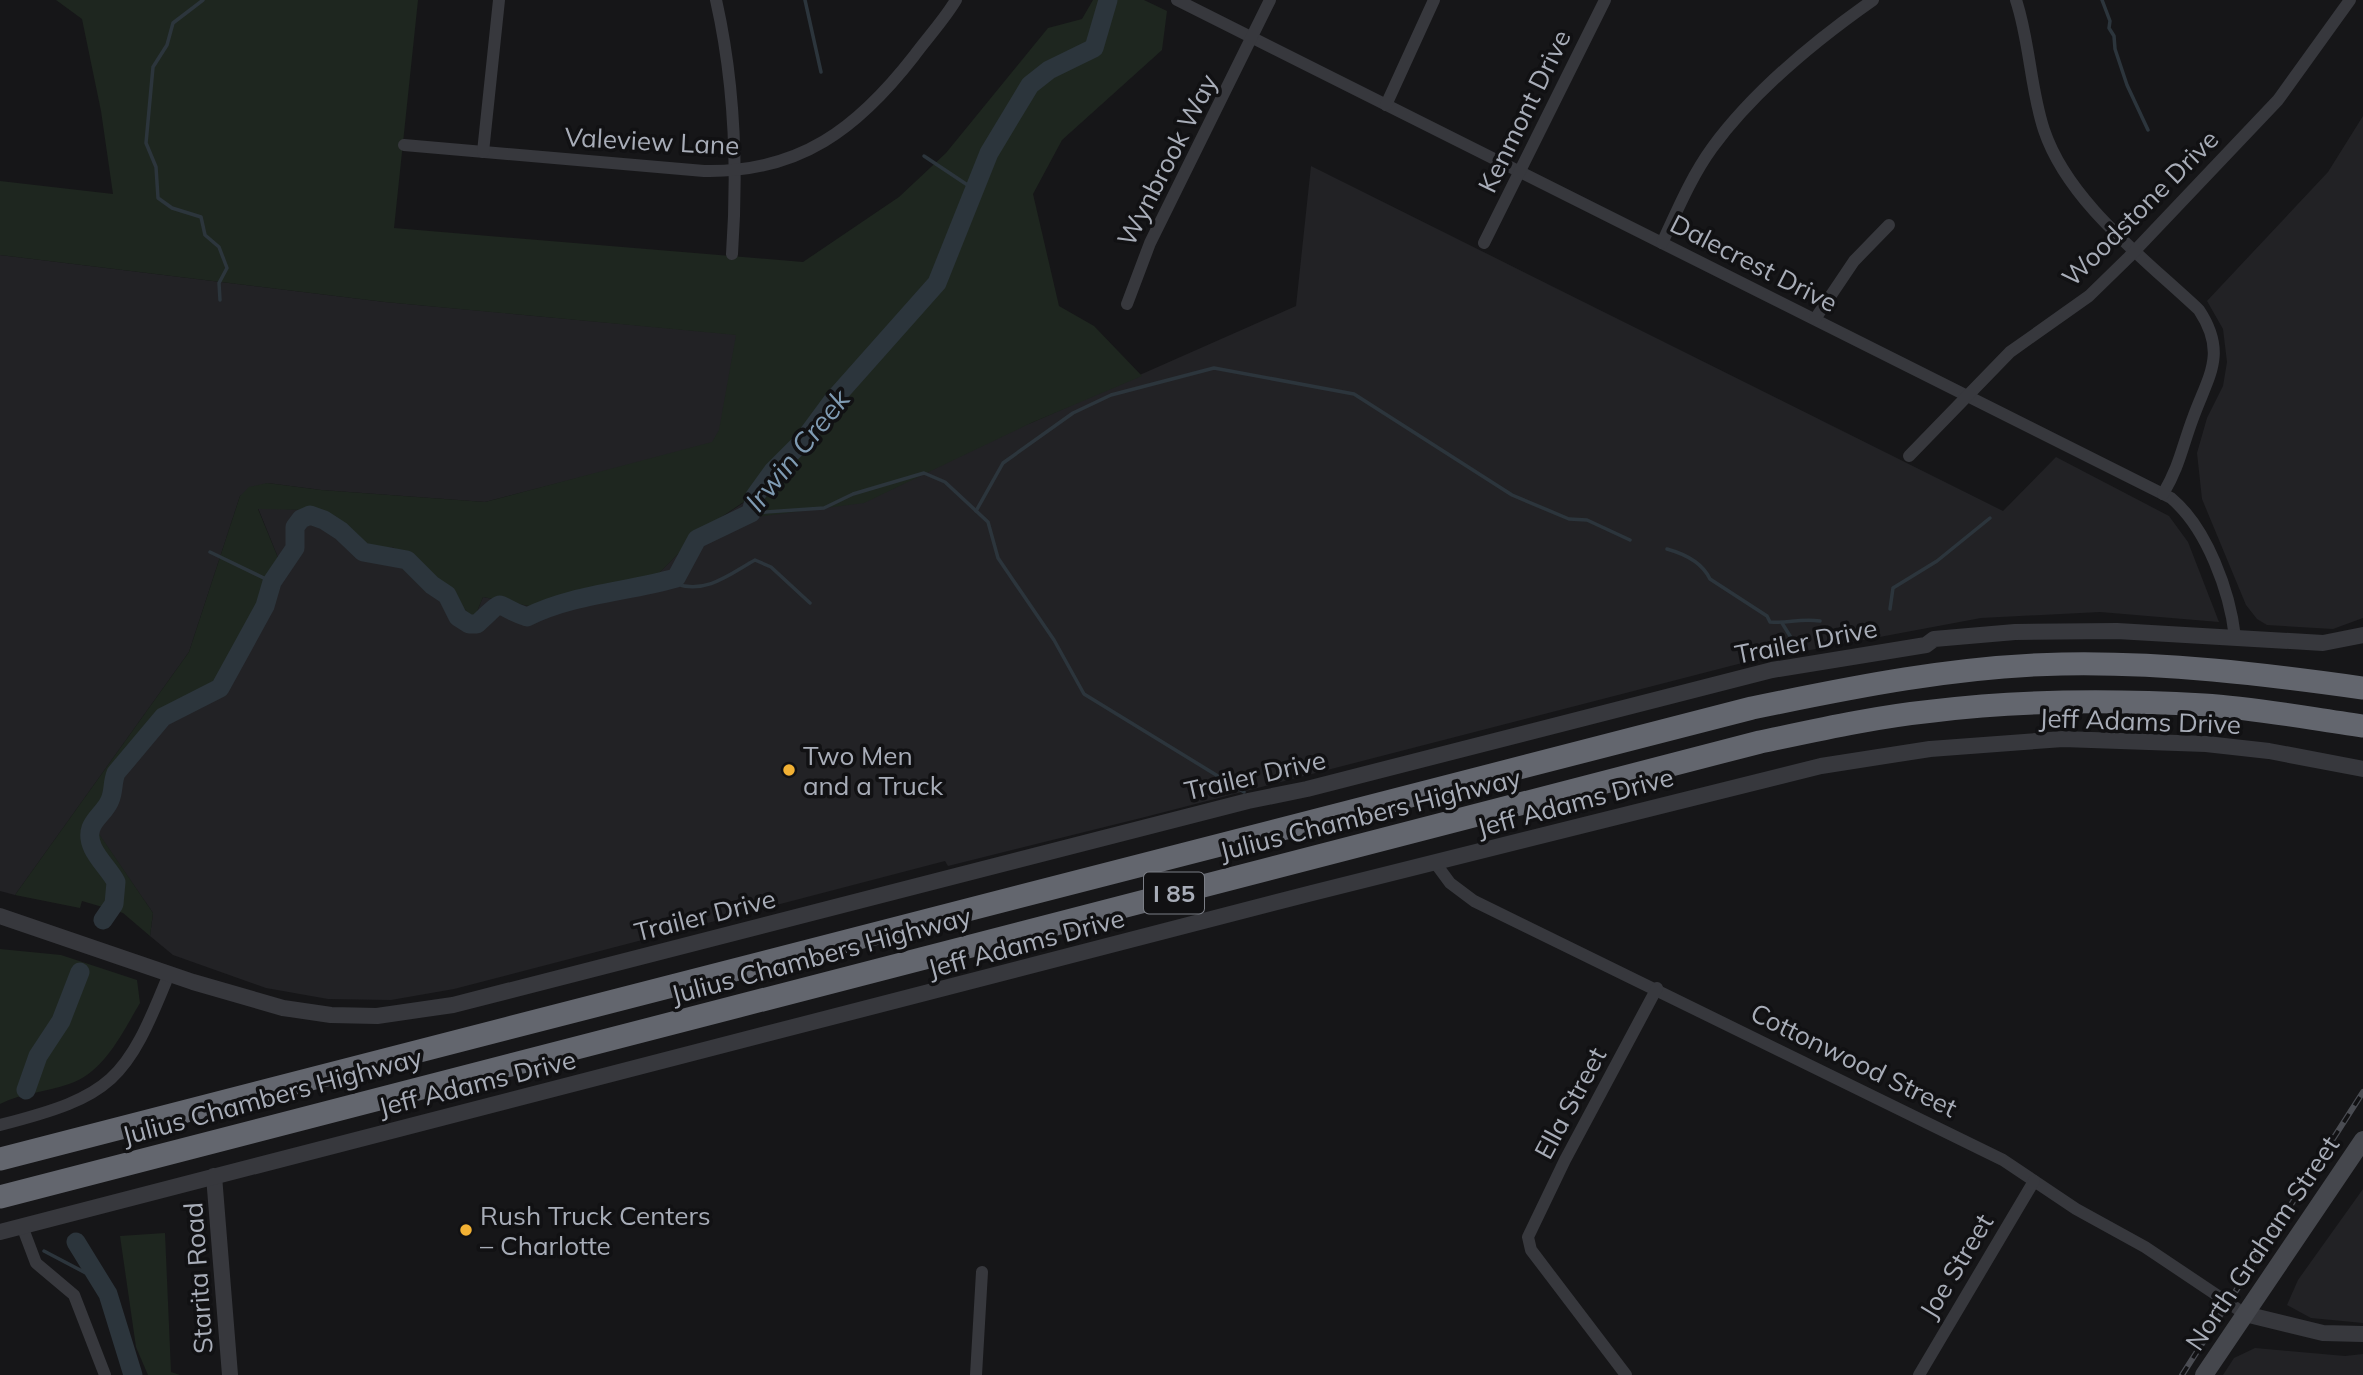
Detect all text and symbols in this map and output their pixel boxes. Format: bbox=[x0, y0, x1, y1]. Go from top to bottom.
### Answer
street label: Kenmont Drive bbox=[1470, 24, 1578, 198]
street label: Wynbrook Way bbox=[1109, 68, 1225, 252]
street label: Valeview Lane bbox=[564, 120, 740, 162]
street label: Woodstone Drive bbox=[2055, 123, 2225, 293]
street label: Dalecrest Drive bbox=[1665, 207, 1843, 319]
water label: Irwin Creek bbox=[737, 381, 858, 518]
street label: Trailer Drive bbox=[1732, 611, 1880, 671]
street label: Jeff Adams Drive bbox=[2038, 701, 2242, 741]
place label: Two Men and a Truck bbox=[803, 739, 944, 802]
street label: Trailer Drive bbox=[1181, 743, 1329, 807]
street label: Jeff Adams Drive bbox=[1473, 760, 1677, 844]
street label: Julius Chambers Highway bbox=[1216, 761, 1524, 867]
marker: Two Men and a Truck bbox=[781, 762, 797, 778]
road number: I 85 bbox=[1144, 872, 1204, 914]
street label: Trailer Drive bbox=[631, 882, 779, 948]
street label: Julius Chambers Highway bbox=[667, 899, 975, 1011]
street label: Jeff Adams Drive bbox=[924, 901, 1128, 985]
street label: Cottonwood Street bbox=[1745, 996, 1963, 1124]
street label: Julius Chambers Highway bbox=[118, 1040, 426, 1152]
street label: Ella Street bbox=[1527, 1041, 1613, 1165]
street label: Jeff Adams Drive bbox=[375, 1043, 579, 1123]
street label: North Graham Street bbox=[2178, 1129, 2346, 1357]
place label: Rush Truck Centers – Charlotte bbox=[480, 1199, 711, 1262]
street label: Starita Road bbox=[176, 1201, 220, 1355]
street label: Joe Street bbox=[1912, 1208, 2000, 1324]
marker: Rush Truck Centers – Charlotte bbox=[458, 1222, 474, 1238]

